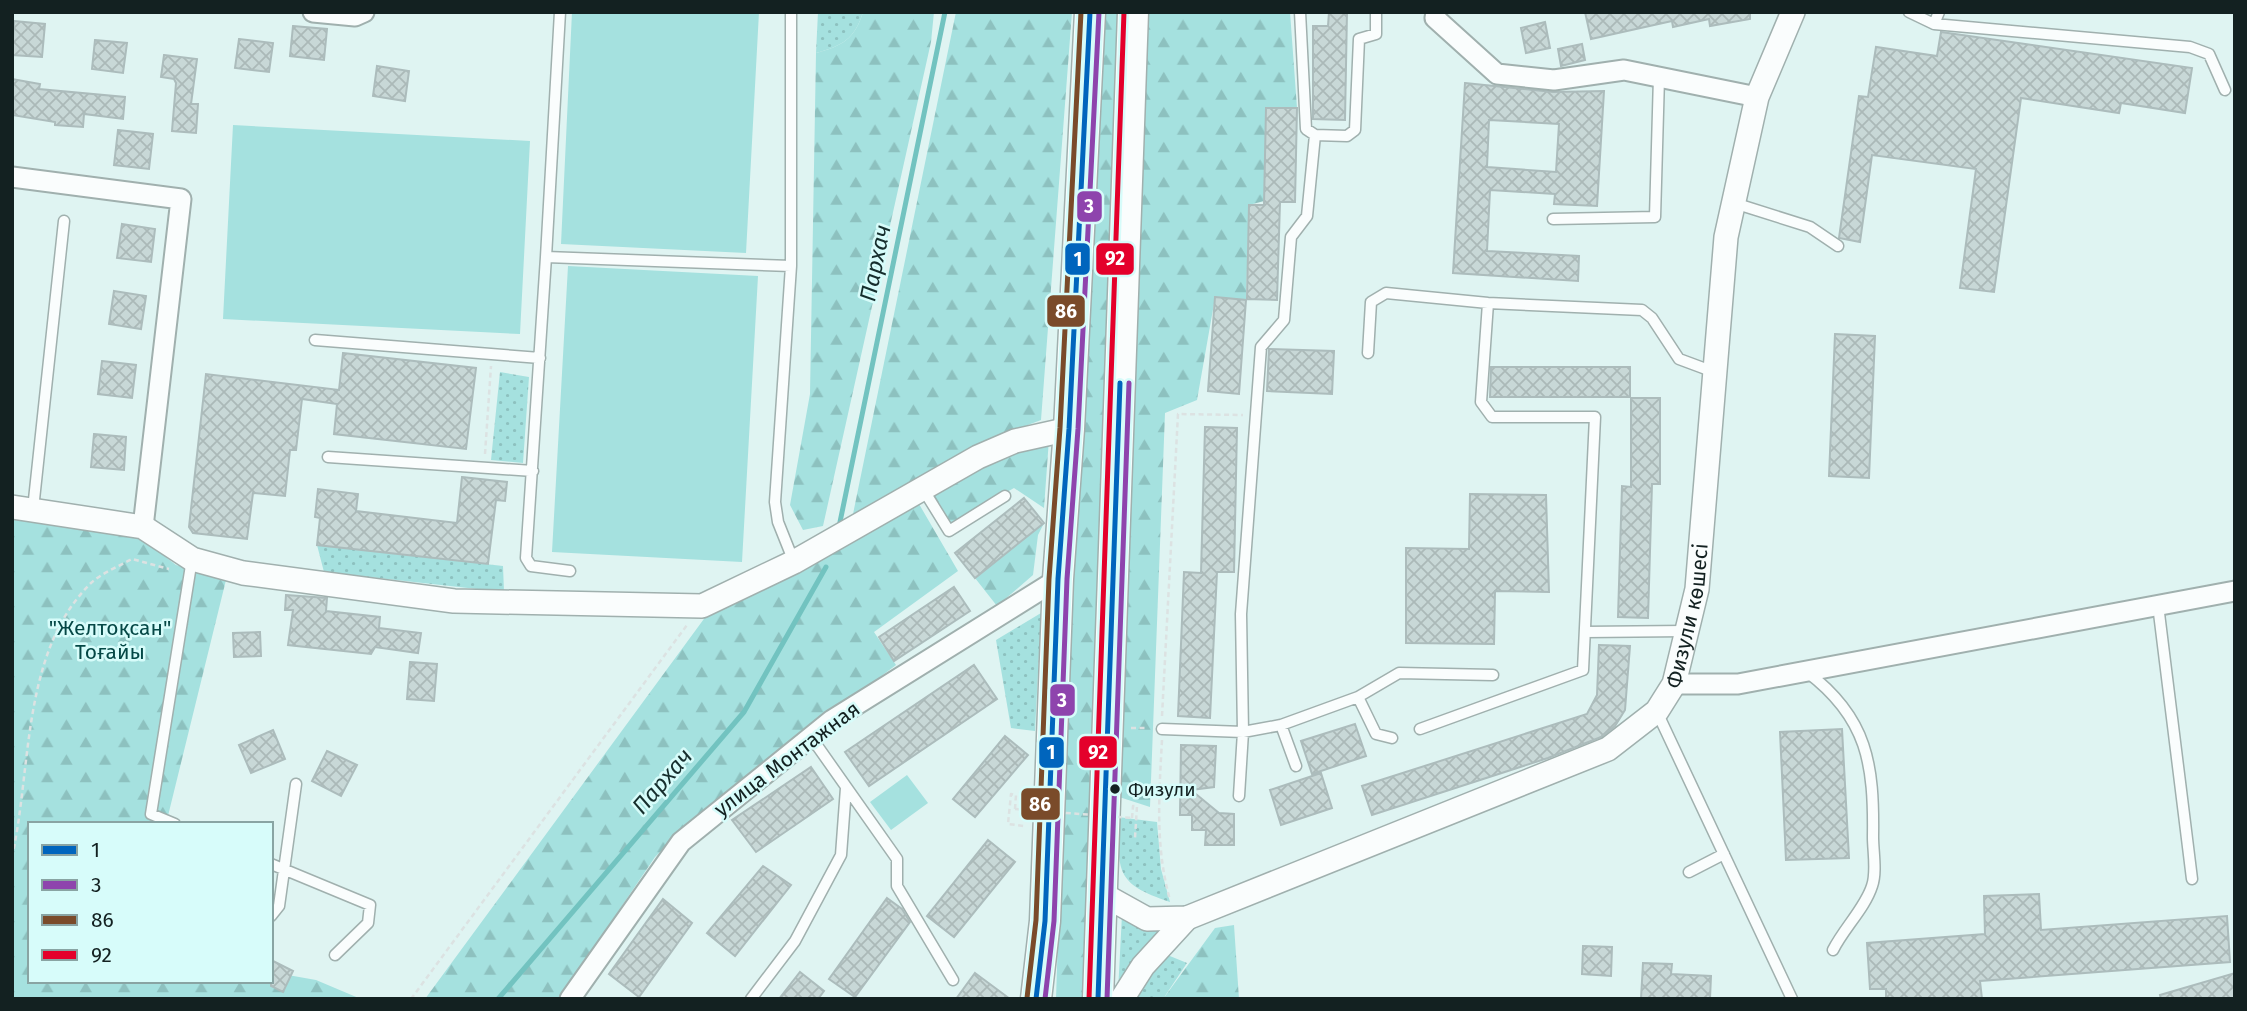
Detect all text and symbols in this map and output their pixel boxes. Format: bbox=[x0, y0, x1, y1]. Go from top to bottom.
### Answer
line badge: 3 bbox=[1076, 190, 1103, 223]
text: 3 bbox=[1083, 195, 1094, 218]
water label: Пархач bbox=[853, 222, 897, 304]
line badge: 1 bbox=[1064, 242, 1091, 276]
line badge: 92 bbox=[1095, 242, 1135, 276]
text: 92 bbox=[1105, 247, 1125, 270]
text: 1 bbox=[1074, 248, 1082, 271]
line badge: 86 bbox=[1046, 294, 1086, 328]
text: 86 bbox=[1055, 300, 1077, 323]
street label: Физули көшесі bbox=[1660, 542, 1714, 691]
park label: "Желтоқсан" Тоғайы bbox=[49, 615, 171, 665]
line badge: 3 bbox=[1049, 683, 1076, 717]
text: 3 bbox=[1056, 689, 1067, 712]
street label: улица Монтажная bbox=[709, 696, 865, 822]
line badge: 92 bbox=[1078, 735, 1118, 769]
line badge: 1 bbox=[1038, 736, 1065, 769]
text: 1 bbox=[1047, 741, 1055, 764]
text: 92 bbox=[1088, 741, 1108, 764]
water label: Пархач bbox=[626, 742, 698, 820]
place label: Физули bbox=[1128, 778, 1196, 801]
marker: Физули bbox=[1108, 782, 1122, 796]
line badge: 86 bbox=[1020, 787, 1061, 821]
text: 86 bbox=[1029, 793, 1051, 816]
legend bbox=[28, 822, 273, 983]
text: 1 bbox=[91, 837, 100, 863]
text: 3 bbox=[91, 872, 101, 898]
text: 86 bbox=[91, 907, 114, 933]
text: 92 bbox=[91, 942, 112, 968]

